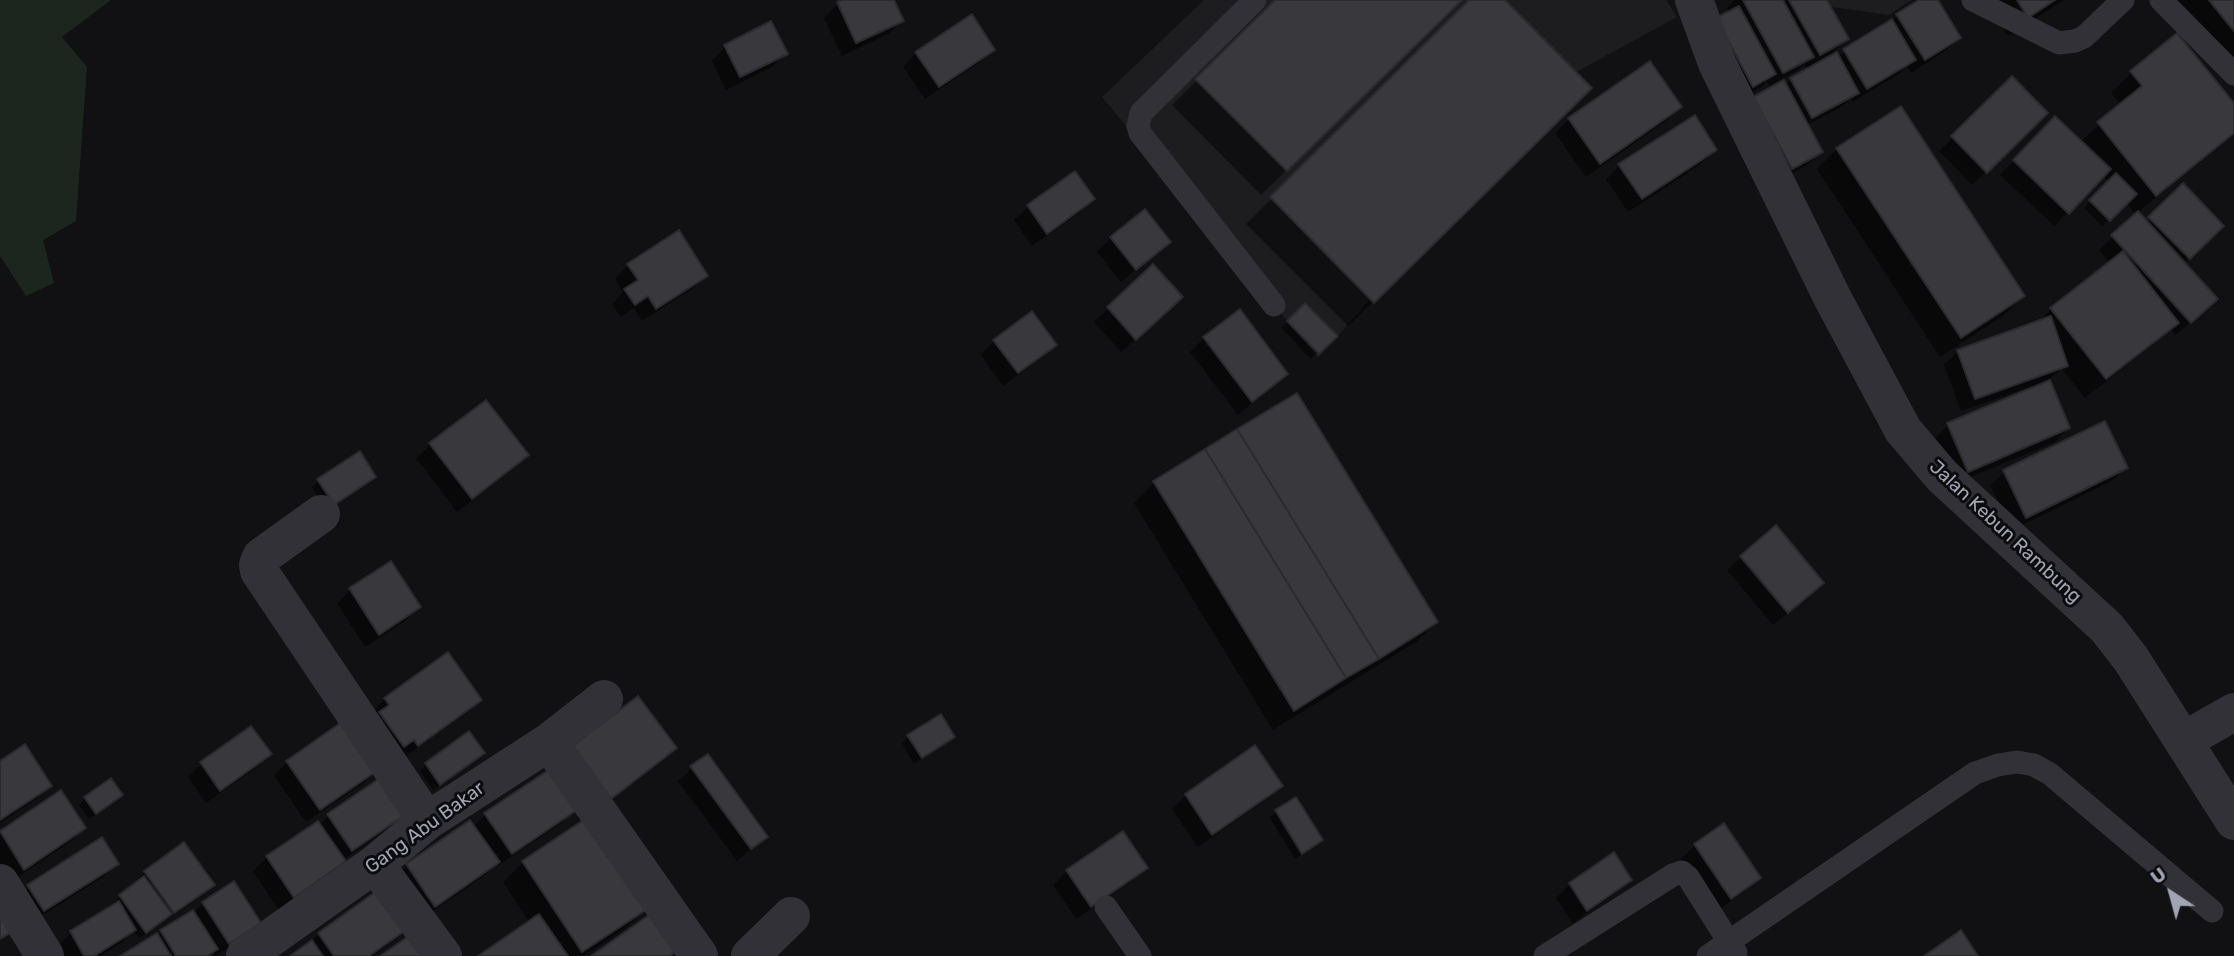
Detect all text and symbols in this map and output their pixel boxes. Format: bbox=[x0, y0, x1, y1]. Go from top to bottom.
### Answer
street label: Jalan Kebun Rambung bbox=[1924, 456, 2086, 608]
street label: Gang Abu Bakar bbox=[361, 777, 489, 879]
north arrow bbox=[2136, 858, 2206, 928]
text: U bbox=[2146, 862, 2171, 889]

